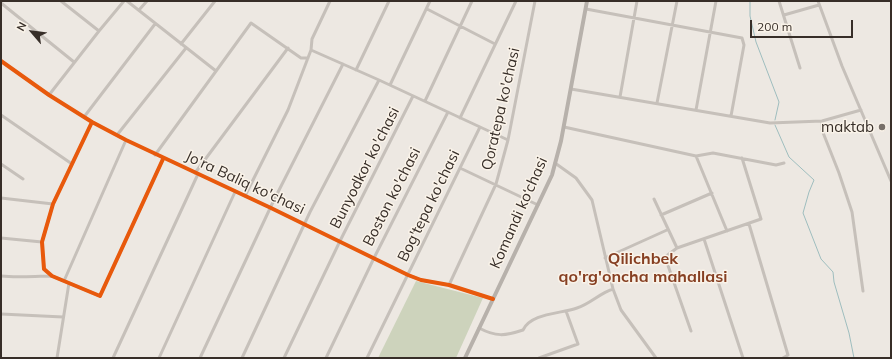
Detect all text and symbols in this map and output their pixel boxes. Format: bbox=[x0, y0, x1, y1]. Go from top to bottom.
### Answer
north arrow bbox=[12, 12, 52, 52]
scale bar bbox=[752, 12, 855, 38]
text: N bbox=[13, 19, 30, 33]
text: 200 m bbox=[757, 19, 792, 34]
street label: Qoratepa ko'chasi bbox=[478, 46, 524, 172]
street label: Bunyodkor ko'chasi bbox=[327, 104, 403, 232]
place label: maktab bbox=[821, 118, 874, 136]
marker: maktab bbox=[877, 122, 887, 132]
street label: Boston ko'chasi bbox=[359, 145, 425, 249]
street label: Jo'ra Baliq ko'chasi bbox=[182, 147, 308, 219]
street label: Bog'tepa ko'chasi bbox=[394, 147, 464, 265]
street label: Komandi ko‘chasi bbox=[486, 155, 552, 271]
district label: Qilichbek qo'rg'oncha mahallasi bbox=[559, 249, 727, 287]

